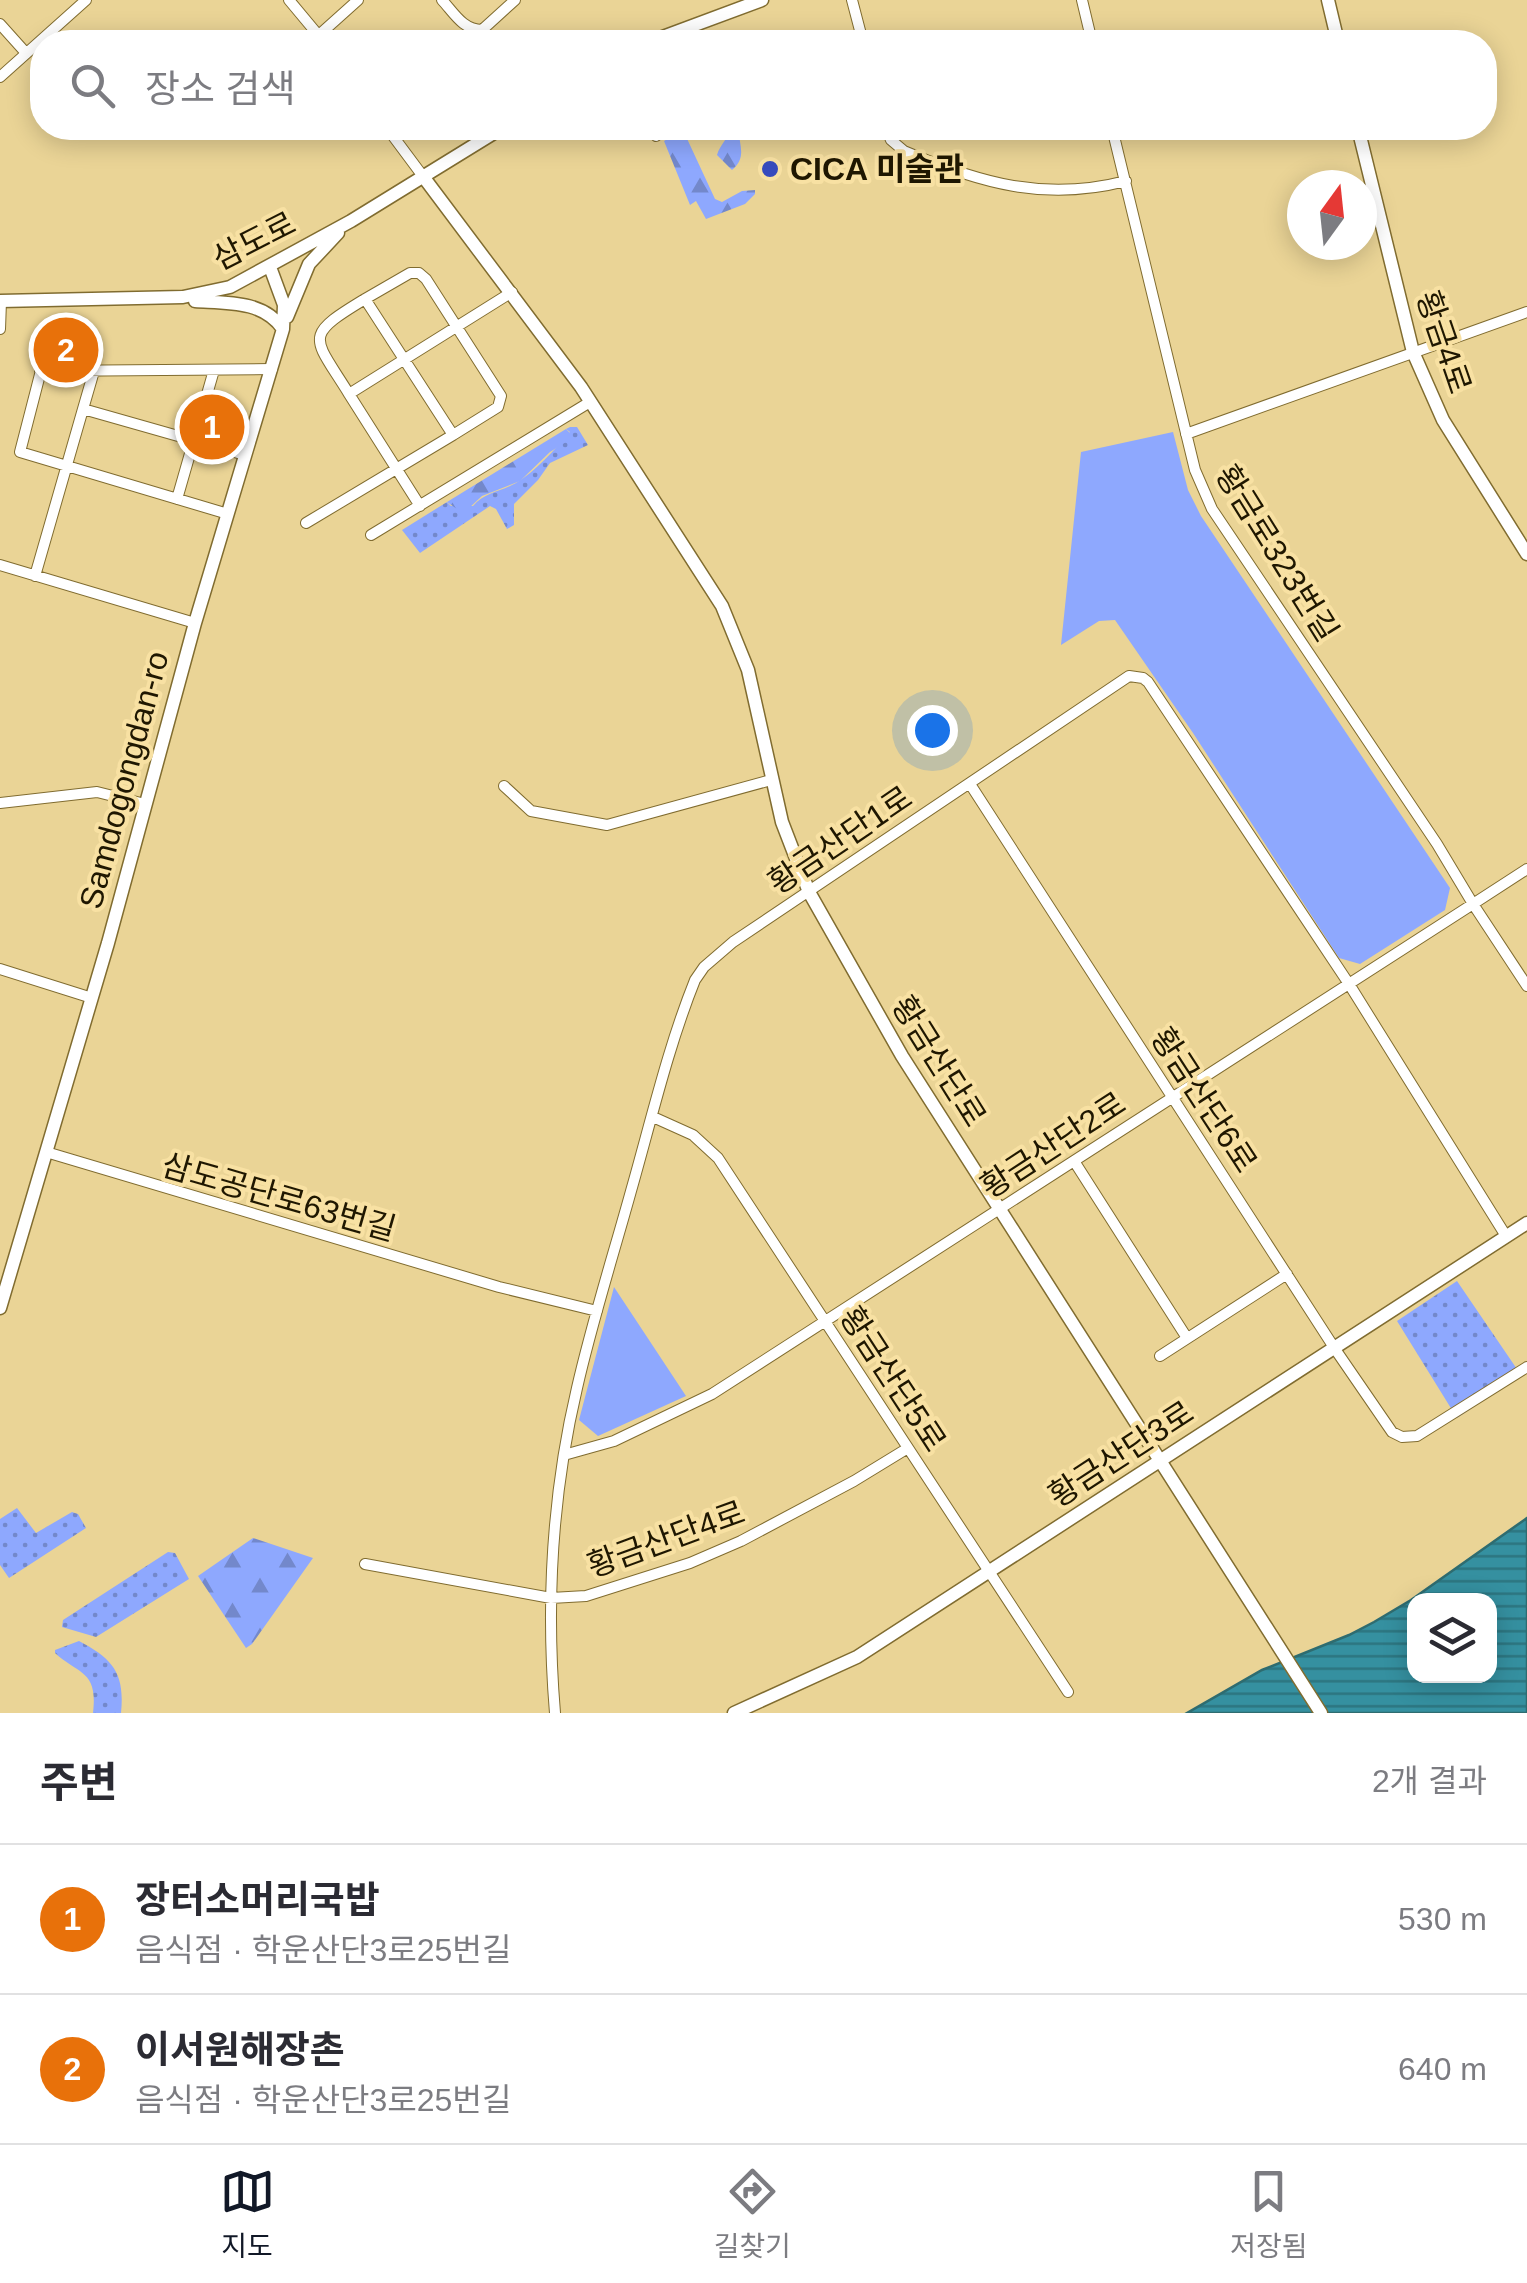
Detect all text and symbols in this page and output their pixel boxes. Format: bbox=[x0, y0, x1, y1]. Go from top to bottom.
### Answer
search box bbox=[30, 30, 1497, 140]
icon: search bbox=[65, 58, 120, 113]
text: 장소 검색 bbox=[145, 68, 295, 110]
place label: CICA 미술관 bbox=[790, 151, 964, 187]
marker: CICA 미술관 bbox=[759, 158, 781, 180]
north arrow bbox=[1287, 170, 1377, 260]
street label: 삼도로 bbox=[206, 205, 302, 277]
street label: 황금4로 bbox=[1410, 286, 1478, 398]
pin: 2 bbox=[34, 312, 98, 388]
pin: 1 bbox=[180, 390, 244, 464]
street label: 황금로323번길 bbox=[1209, 458, 1345, 648]
street label: Samdogongdan-ro bbox=[72, 647, 176, 913]
your location bbox=[907, 705, 958, 756]
street label: 황금산단1로 bbox=[762, 779, 918, 901]
street label: 황금산단로 bbox=[885, 989, 993, 1133]
street label: 황금산단6로 bbox=[1144, 1021, 1264, 1179]
street label: 황금산단2로 bbox=[974, 1085, 1132, 1205]
street label: 삼도공단로63번길 bbox=[158, 1146, 400, 1248]
street label: 황금산단5로 bbox=[833, 1300, 953, 1458]
street label: 황금산단3로 bbox=[1042, 1394, 1200, 1514]
street label: 황금산단4로 bbox=[582, 1494, 750, 1584]
map controls bbox=[1407, 1593, 1497, 1683]
button: layers bbox=[1407, 1593, 1497, 1683]
text: 주변 bbox=[40, 1759, 117, 1806]
text: 2개 결과 bbox=[1372, 1763, 1487, 1799]
text: 장터소머리국밥 bbox=[135, 1879, 380, 1921]
text: 1 bbox=[64, 1901, 81, 1937]
text: 530 m bbox=[1398, 1901, 1487, 1937]
text: 음식점 · 학운산단3로25번길 bbox=[135, 1932, 511, 1968]
text: 이서원해장촌 bbox=[135, 2029, 345, 2071]
text: 2 bbox=[64, 2051, 81, 2087]
text: 640 m bbox=[1398, 2051, 1487, 2087]
text: 음식점 · 학운산단3로25번길 bbox=[135, 2082, 511, 2118]
tab: 지도 bbox=[220, 2164, 275, 2264]
tab: 길찾기 bbox=[714, 2164, 791, 2264]
tab: 저장됨 bbox=[1230, 2164, 1307, 2264]

